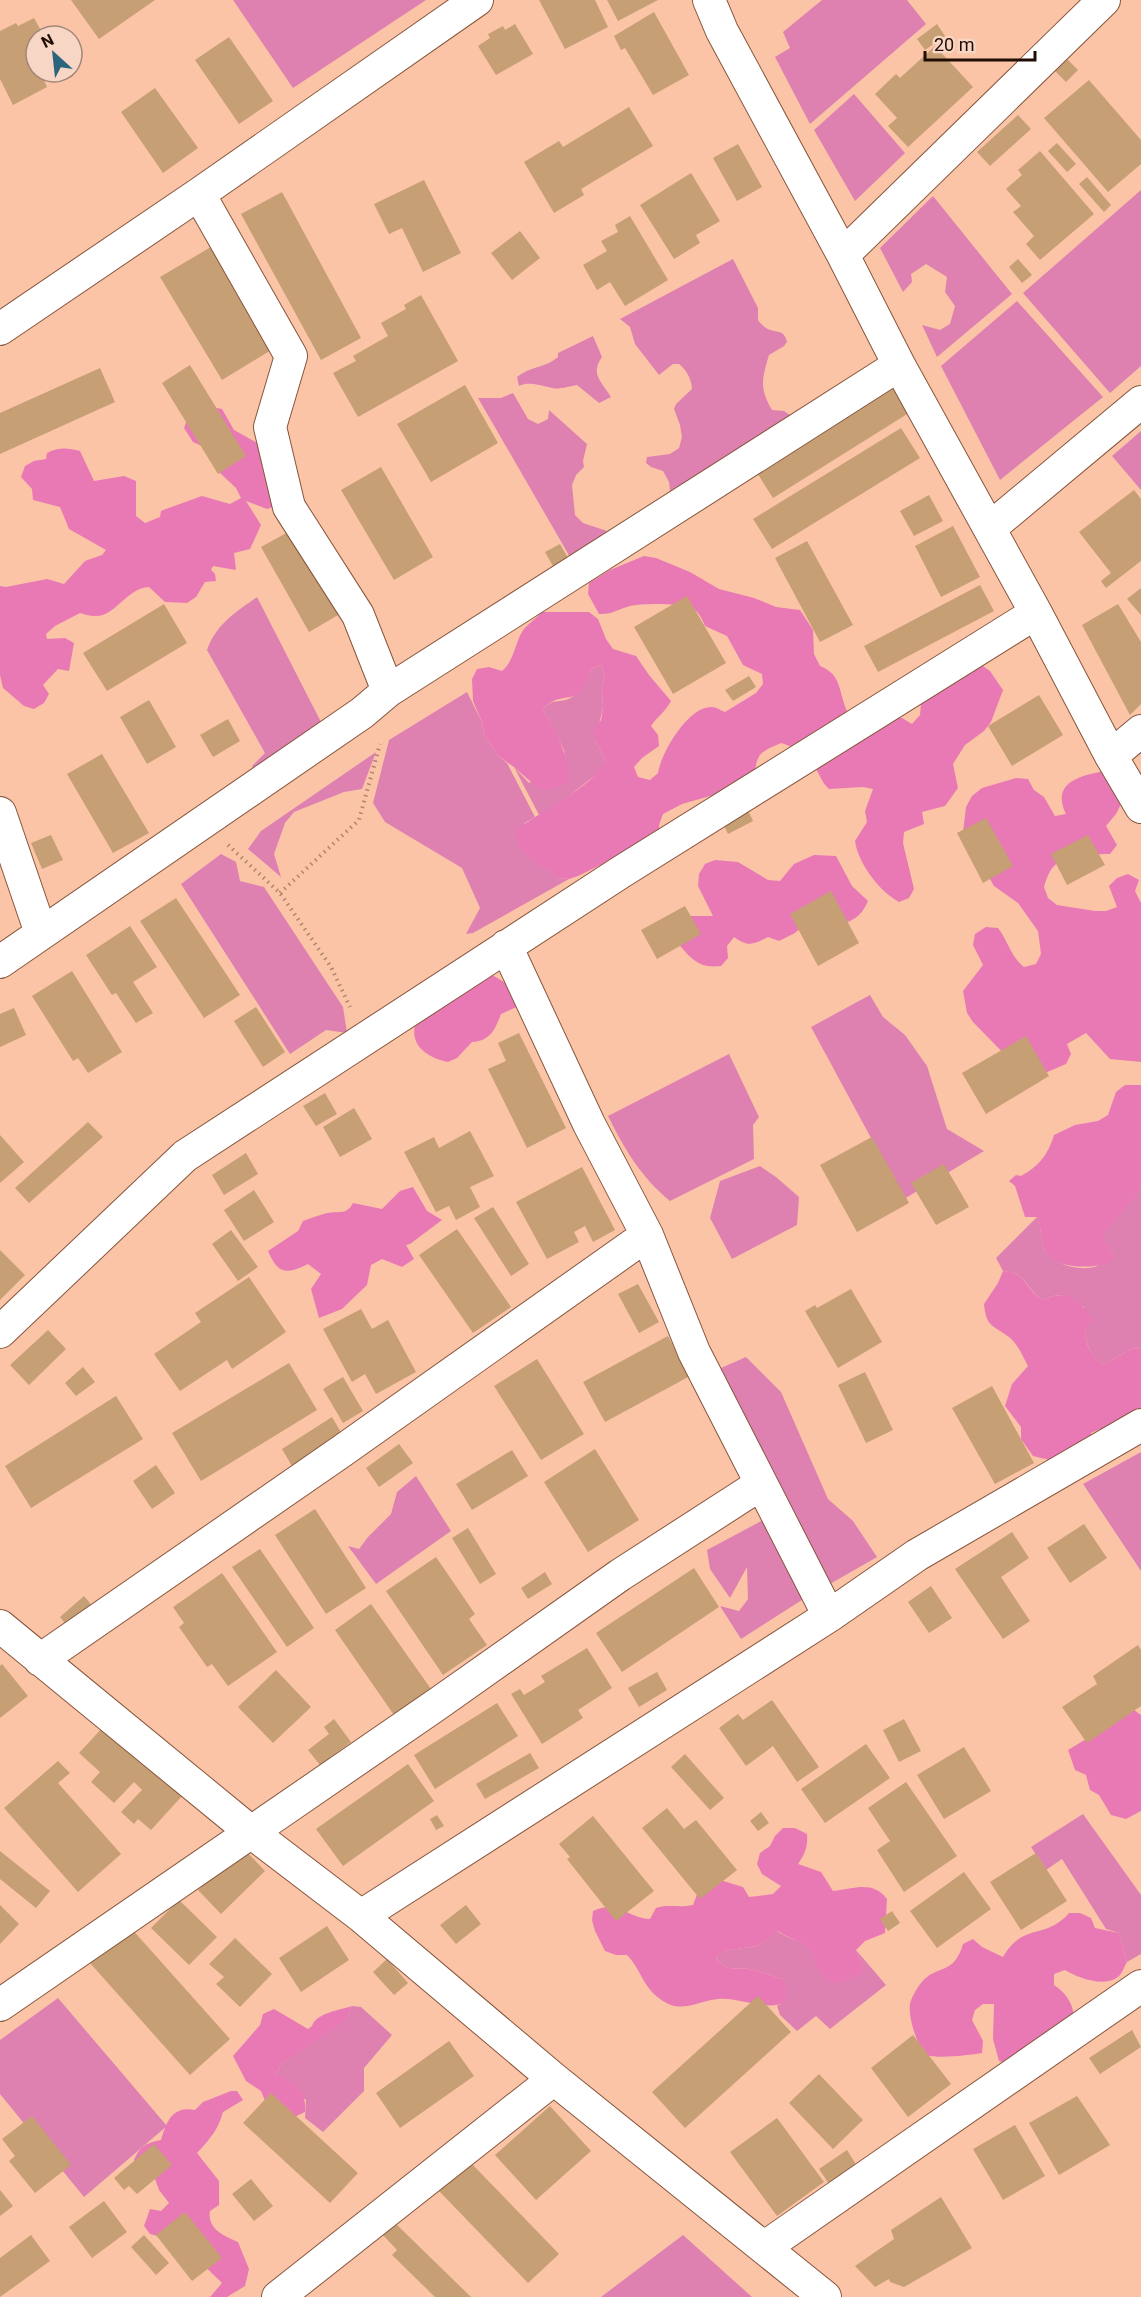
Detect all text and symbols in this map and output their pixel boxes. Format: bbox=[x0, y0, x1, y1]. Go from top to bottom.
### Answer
north arrow bbox=[24, 24, 84, 84]
scale bar bbox=[925, 24, 1034, 62]
text: N bbox=[38, 30, 57, 52]
text: 20 m bbox=[934, 34, 974, 55]

